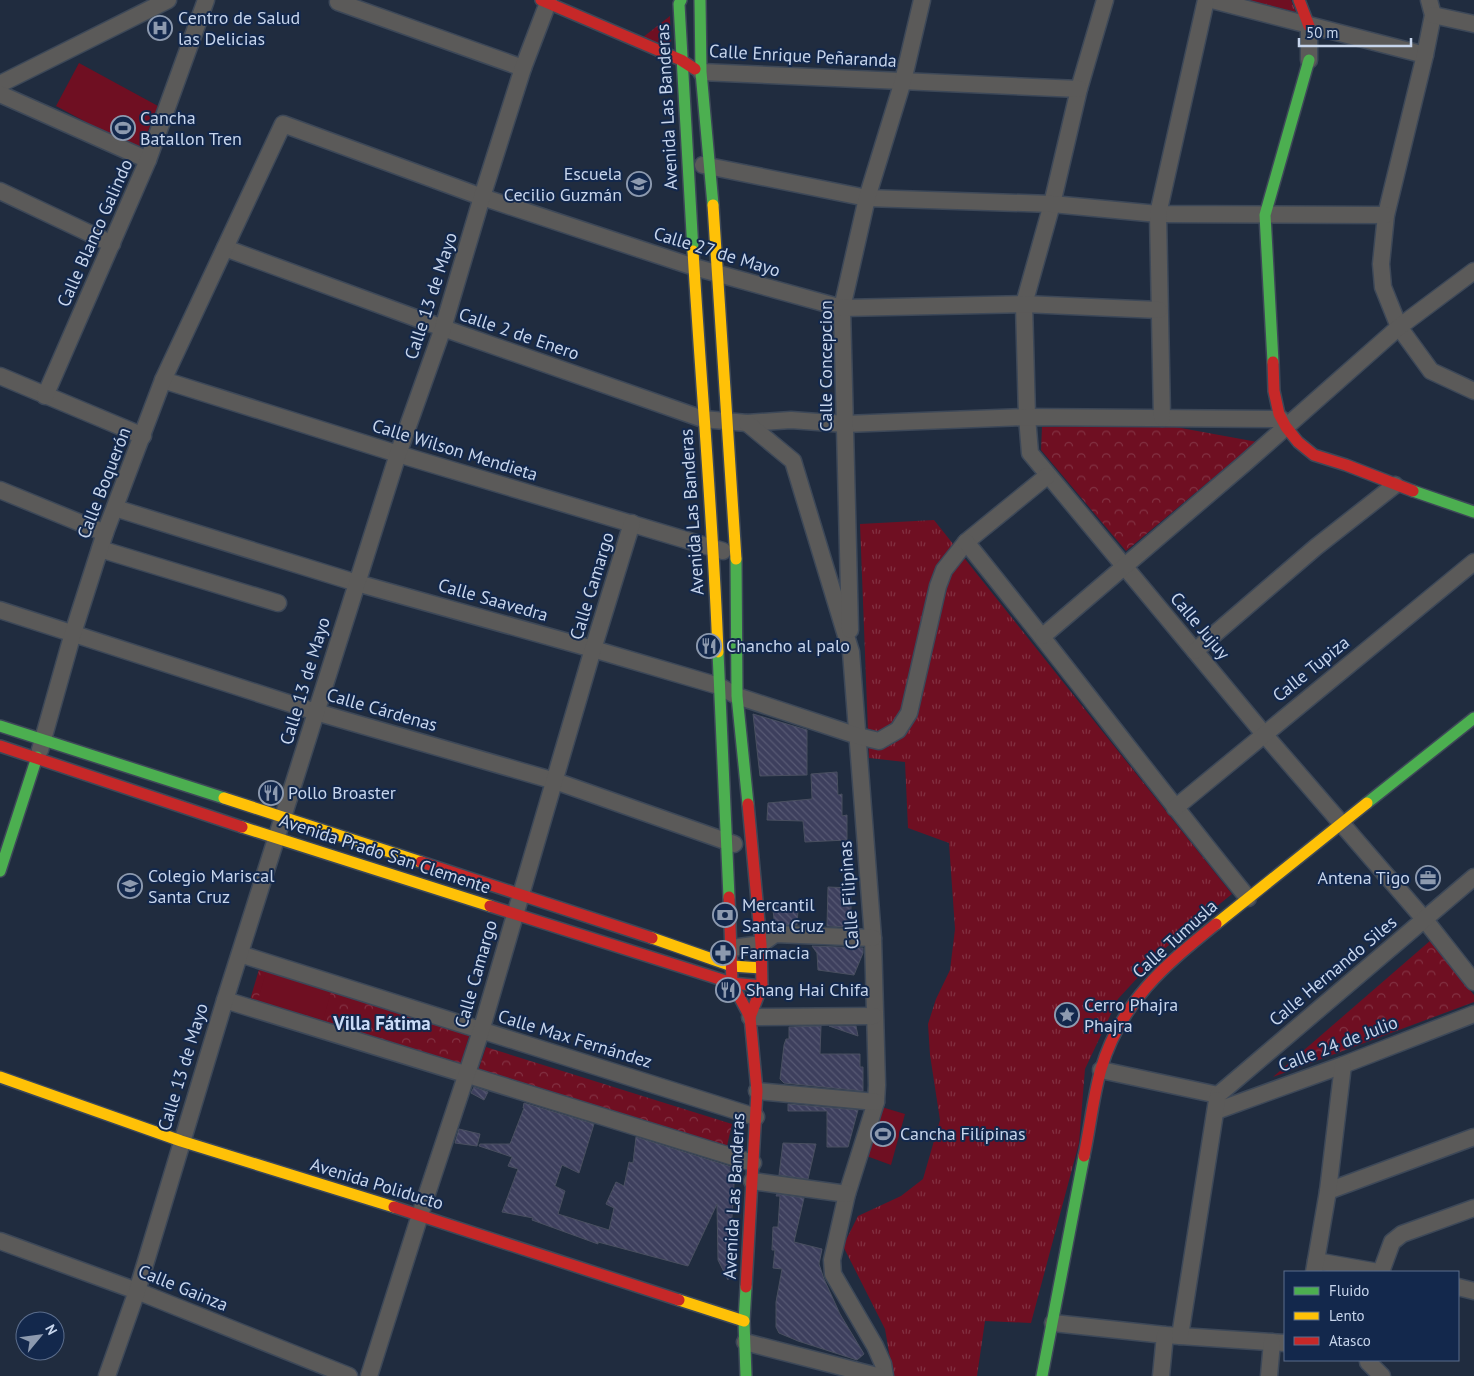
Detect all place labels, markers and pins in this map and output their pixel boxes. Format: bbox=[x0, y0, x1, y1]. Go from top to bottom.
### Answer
place label: Centro de Salud las Delicias bbox=[178, 6, 300, 50]
hospital icon: Centro de Salud las Delicias bbox=[147, 15, 173, 41]
place label: Cancha Batallon Tren bbox=[140, 106, 242, 150]
sports icon: Cancha Batallon Tren bbox=[110, 115, 136, 141]
place label: Escuela Cecilio Guzmán bbox=[504, 162, 622, 206]
school or university icon: Escuela Cecilio Guzmán bbox=[626, 171, 652, 197]
restaurant icon: Chancho al palo bbox=[696, 633, 722, 659]
place label: Chancho al palo bbox=[726, 634, 850, 657]
restaurant icon: Pollo Broaster bbox=[258, 780, 284, 806]
place label: Pollo Broaster bbox=[288, 781, 396, 804]
place label: Colegio Mariscal Santa Cruz bbox=[148, 864, 275, 908]
office icon: Antena Tigo bbox=[1415, 865, 1441, 891]
place label: Antena Tigo bbox=[1317, 866, 1410, 889]
school or university icon: Colegio Mariscal Santa Cruz bbox=[117, 873, 143, 899]
place label: Mercantil Santa Cruz bbox=[742, 893, 824, 937]
bank icon: Mercantil Santa Cruz bbox=[712, 902, 738, 928]
pharmacy icon: Farmacia bbox=[710, 940, 736, 966]
place label: Farmacia bbox=[740, 941, 810, 964]
restaurant icon: Shang Hai Chifa bbox=[715, 977, 741, 1003]
place label: Shang Hai Chifa bbox=[746, 978, 869, 1001]
place label: Cerro Phajra Phajra bbox=[1084, 993, 1178, 1037]
place icon: Cerro Phajra Phajra bbox=[1054, 1002, 1080, 1028]
sports icon: Cancha Filípinas bbox=[870, 1121, 896, 1147]
place label: Cancha Filípinas bbox=[900, 1122, 1026, 1145]

